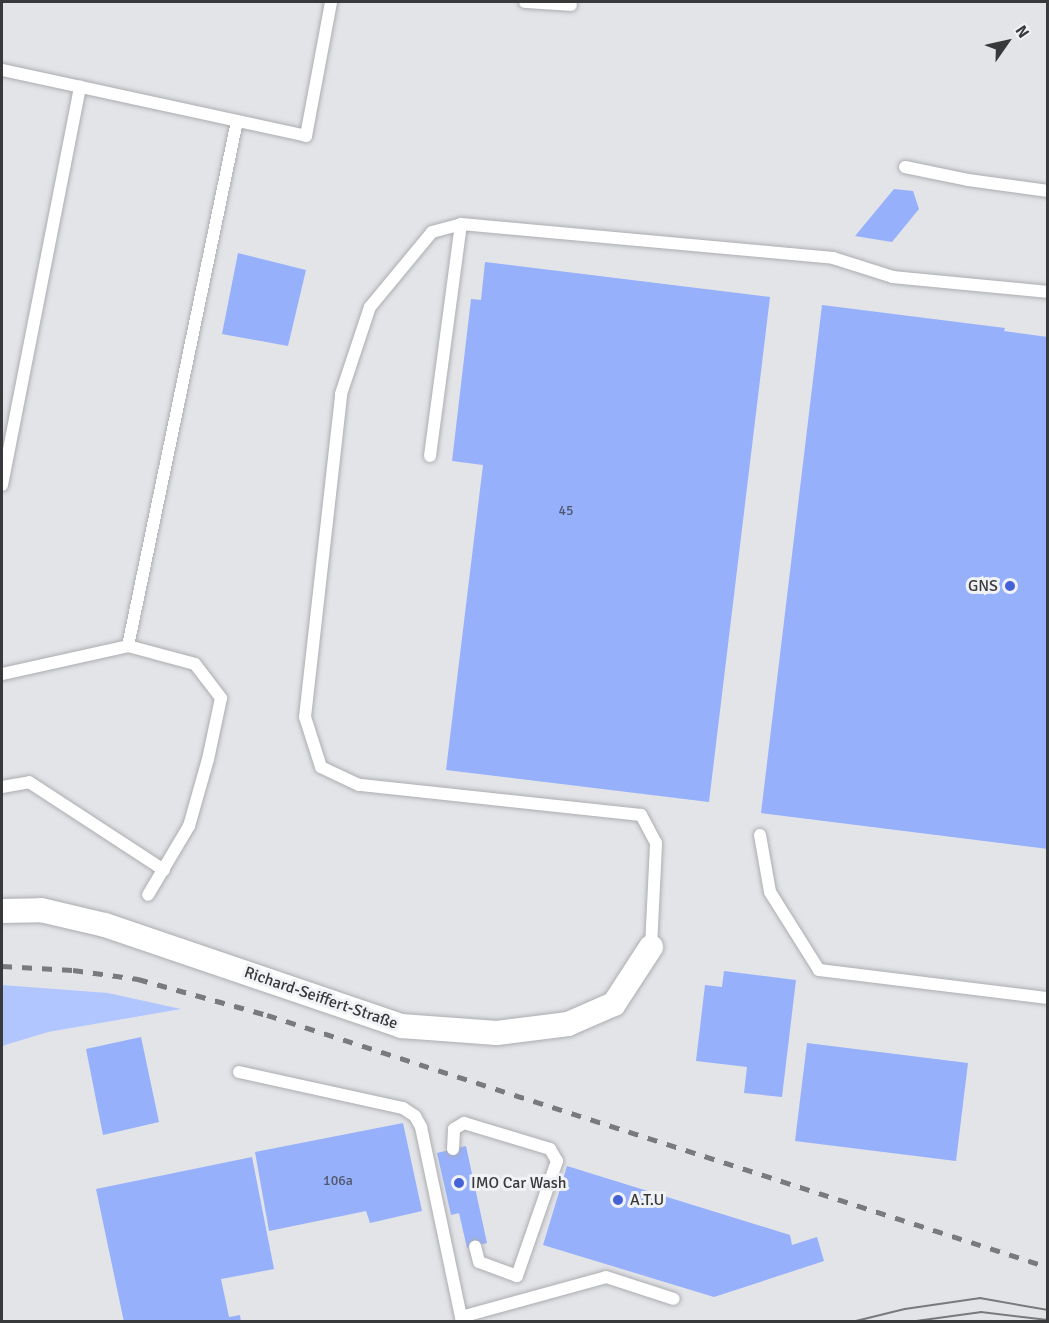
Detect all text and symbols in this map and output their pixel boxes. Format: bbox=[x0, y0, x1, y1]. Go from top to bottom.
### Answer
north arrow bbox=[977, 12, 1037, 72]
text: N bbox=[1011, 22, 1033, 42]
house number: 45 bbox=[558, 503, 574, 519]
place label: GNS bbox=[968, 576, 998, 596]
marker: GNS bbox=[1003, 579, 1017, 593]
street label: Richard-Seiffert-Straße bbox=[242, 963, 400, 1033]
house number: 106a bbox=[323, 1173, 353, 1189]
place label: IMO Car Wash bbox=[471, 1173, 567, 1193]
marker: IMO Car Wash bbox=[452, 1176, 466, 1190]
place label: A.T.U bbox=[630, 1190, 664, 1210]
marker: A.T.U bbox=[611, 1193, 625, 1207]

